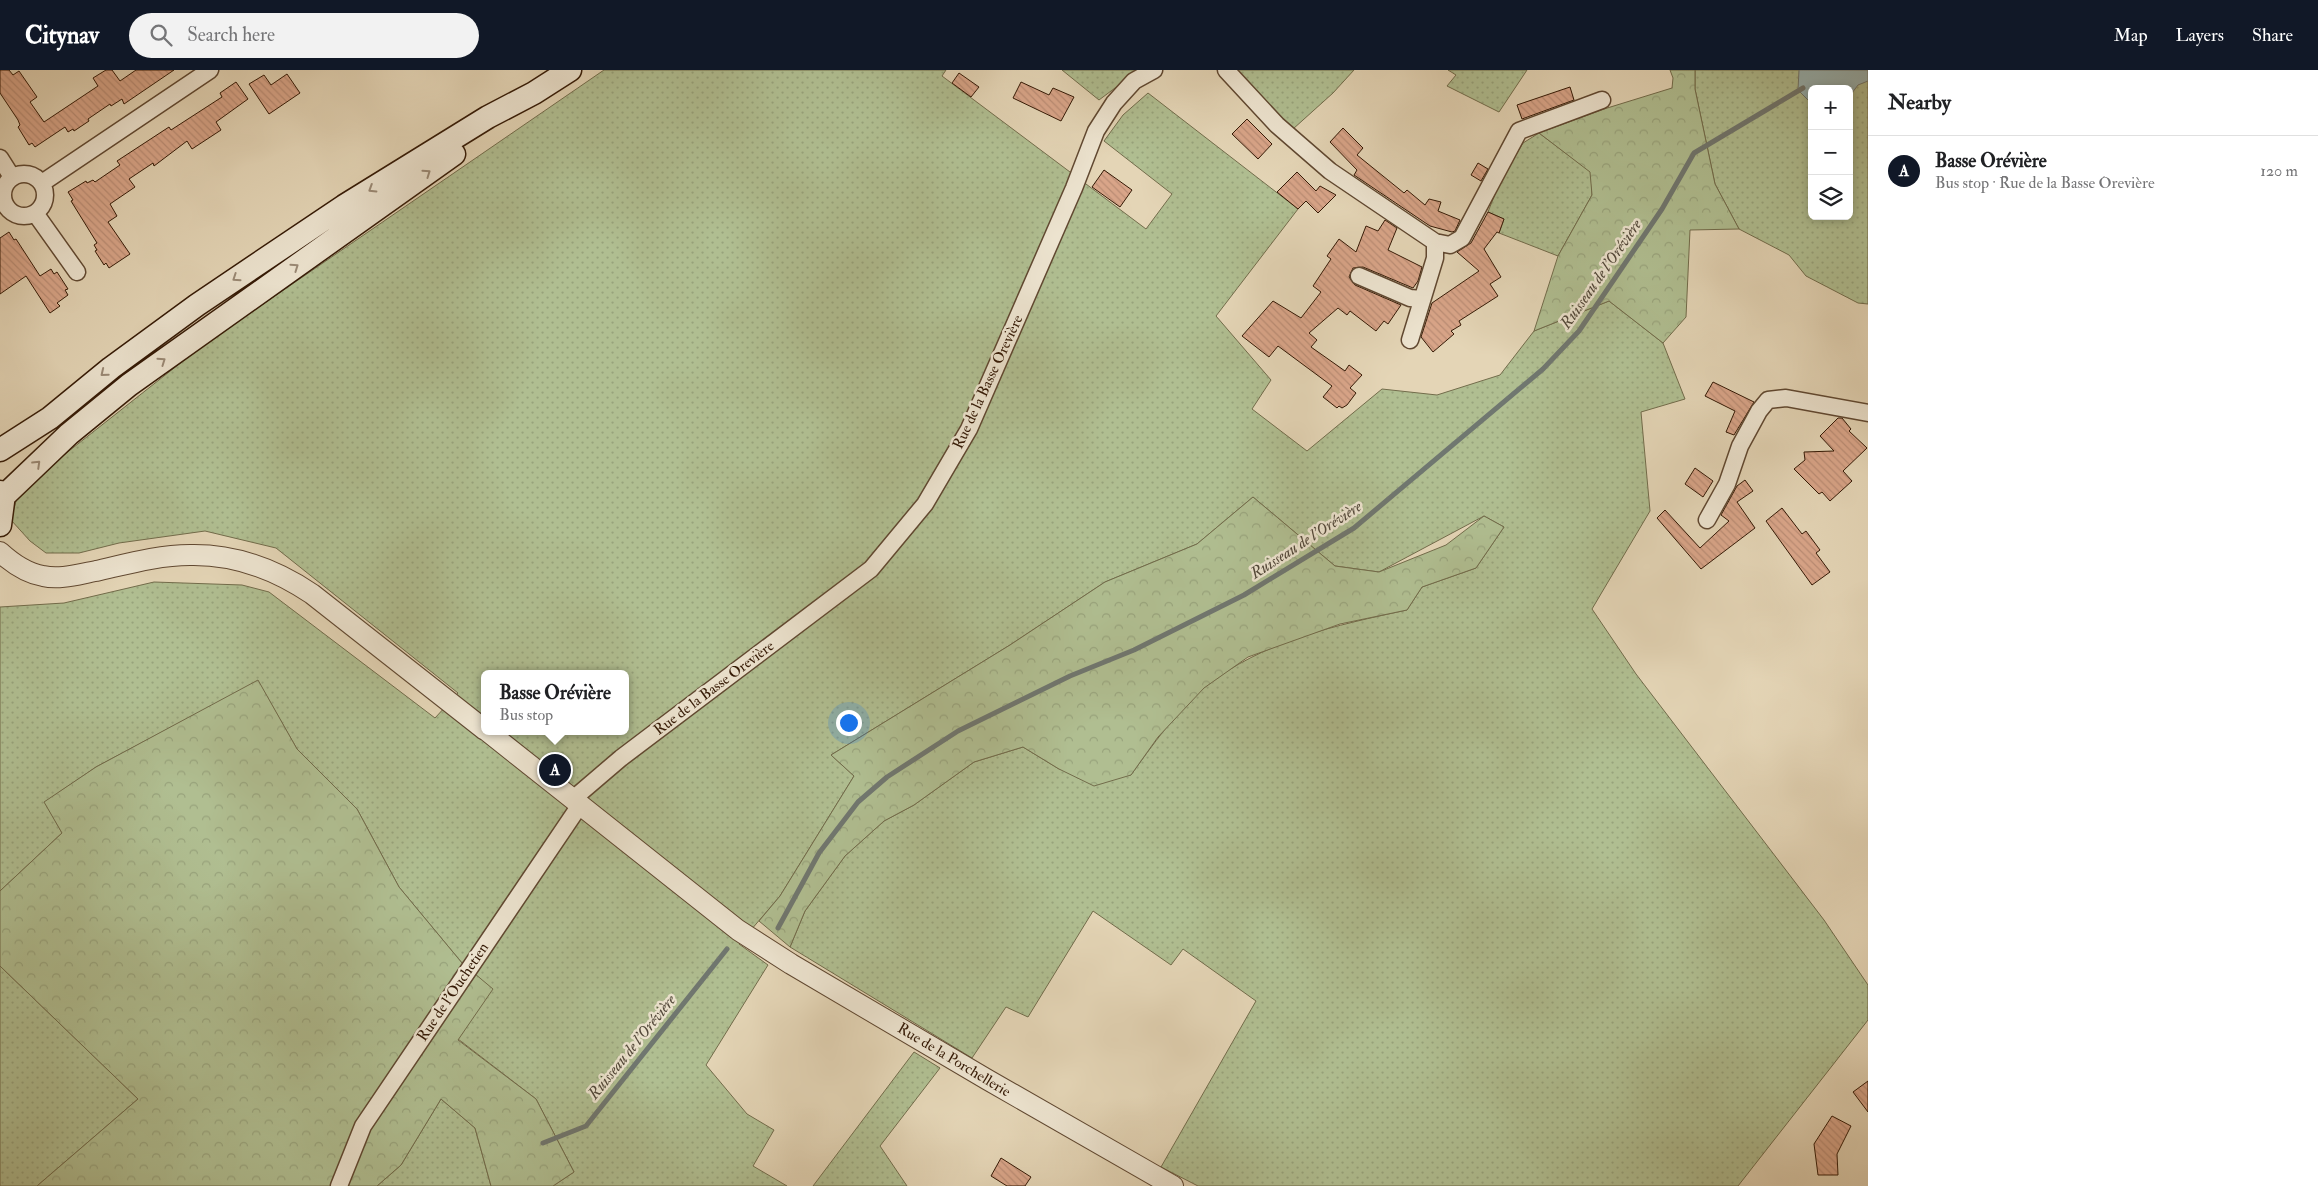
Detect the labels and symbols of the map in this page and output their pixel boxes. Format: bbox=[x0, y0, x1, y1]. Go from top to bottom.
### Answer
one-way arrow bbox=[421, 170, 431, 179]
one-way arrow bbox=[368, 182, 377, 192]
water label: Ruisseau de l'Orévière bbox=[1555, 215, 1647, 333]
one-way arrow bbox=[289, 264, 299, 273]
one-way arrow bbox=[232, 272, 241, 282]
street label: Rue de la Basse Orevière bbox=[949, 312, 1027, 452]
one-way arrow bbox=[156, 358, 166, 367]
one-way arrow bbox=[101, 368, 110, 376]
one-way arrow bbox=[31, 461, 40, 470]
water label: Ruisseau de l'Orévière bbox=[1246, 496, 1366, 584]
street label: Rue de la Basse Orevière bbox=[650, 636, 778, 740]
your location bbox=[836, 710, 862, 736]
pin: A bbox=[539, 751, 571, 789]
street label: Rue de l'Ouchetien bbox=[413, 939, 493, 1045]
water label: Ruisseau de l'Orévière bbox=[583, 990, 681, 1104]
street label: Rue de la Porchellerie bbox=[894, 1019, 1014, 1101]

